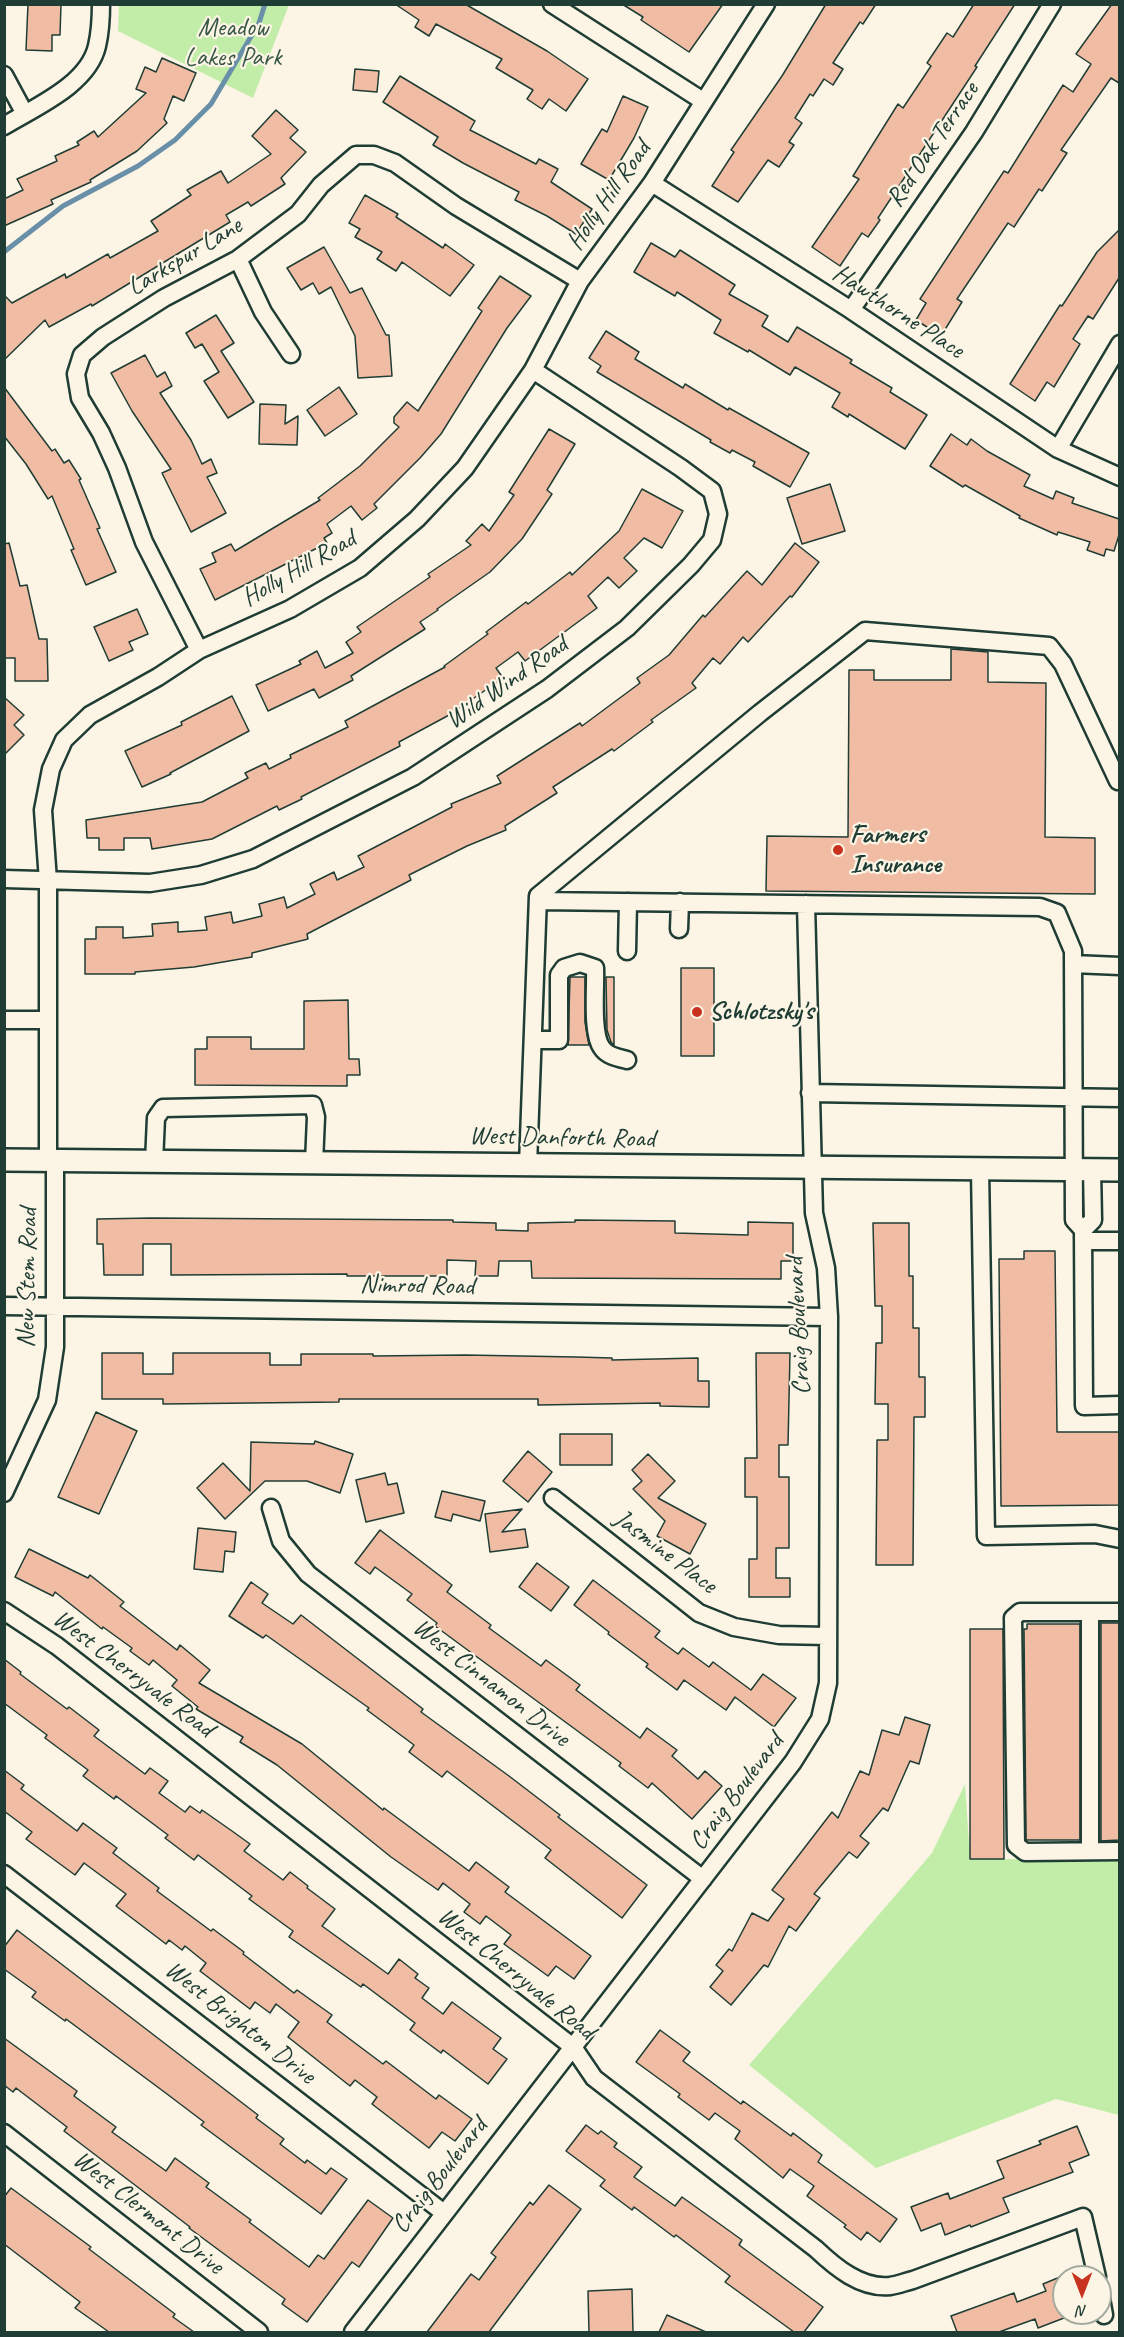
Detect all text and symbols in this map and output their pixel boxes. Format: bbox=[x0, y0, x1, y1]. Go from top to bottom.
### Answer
park label: Meadow Lakes Park bbox=[185, 12, 281, 74]
street label: Red Oak Terrace bbox=[880, 77, 986, 213]
street label: Holly Hill Road bbox=[560, 135, 658, 257]
street label: Larkspur Lane bbox=[122, 211, 248, 303]
street label: Hawthorne Place bbox=[827, 258, 969, 366]
street label: Holly Hill Road bbox=[237, 524, 361, 614]
street label: Wild Wind Road bbox=[440, 630, 574, 736]
place label: Farmers Insurance bbox=[850, 819, 941, 880]
marker: Farmers Insurance bbox=[831, 843, 845, 857]
place label: Schlotzsky's bbox=[709, 996, 814, 1028]
marker: Schlotzsky's bbox=[690, 1005, 704, 1019]
street label: West Danforth Road bbox=[469, 1121, 655, 1155]
street label: New Stem Road bbox=[11, 1208, 45, 1348]
street label: Craig Boulevard bbox=[780, 1256, 818, 1396]
street label: Nimrod Road bbox=[360, 1269, 474, 1303]
street label: Jasmine Place bbox=[607, 1503, 723, 1601]
street label: West Cherryvale Road bbox=[46, 1603, 220, 1745]
street label: West Cinnamon Drive bbox=[406, 1612, 576, 1754]
street label: Craig Boulevard bbox=[683, 1728, 791, 1856]
street label: West Cherryvale Road bbox=[431, 1901, 601, 2047]
street label: West Brighton Drive bbox=[158, 1955, 322, 2091]
street label: Craig Boulevard bbox=[385, 2112, 495, 2240]
street label: West Clermont Drive bbox=[66, 2144, 230, 2282]
north arrow bbox=[1052, 2265, 1112, 2325]
text: N bbox=[1077, 2301, 1087, 2321]

